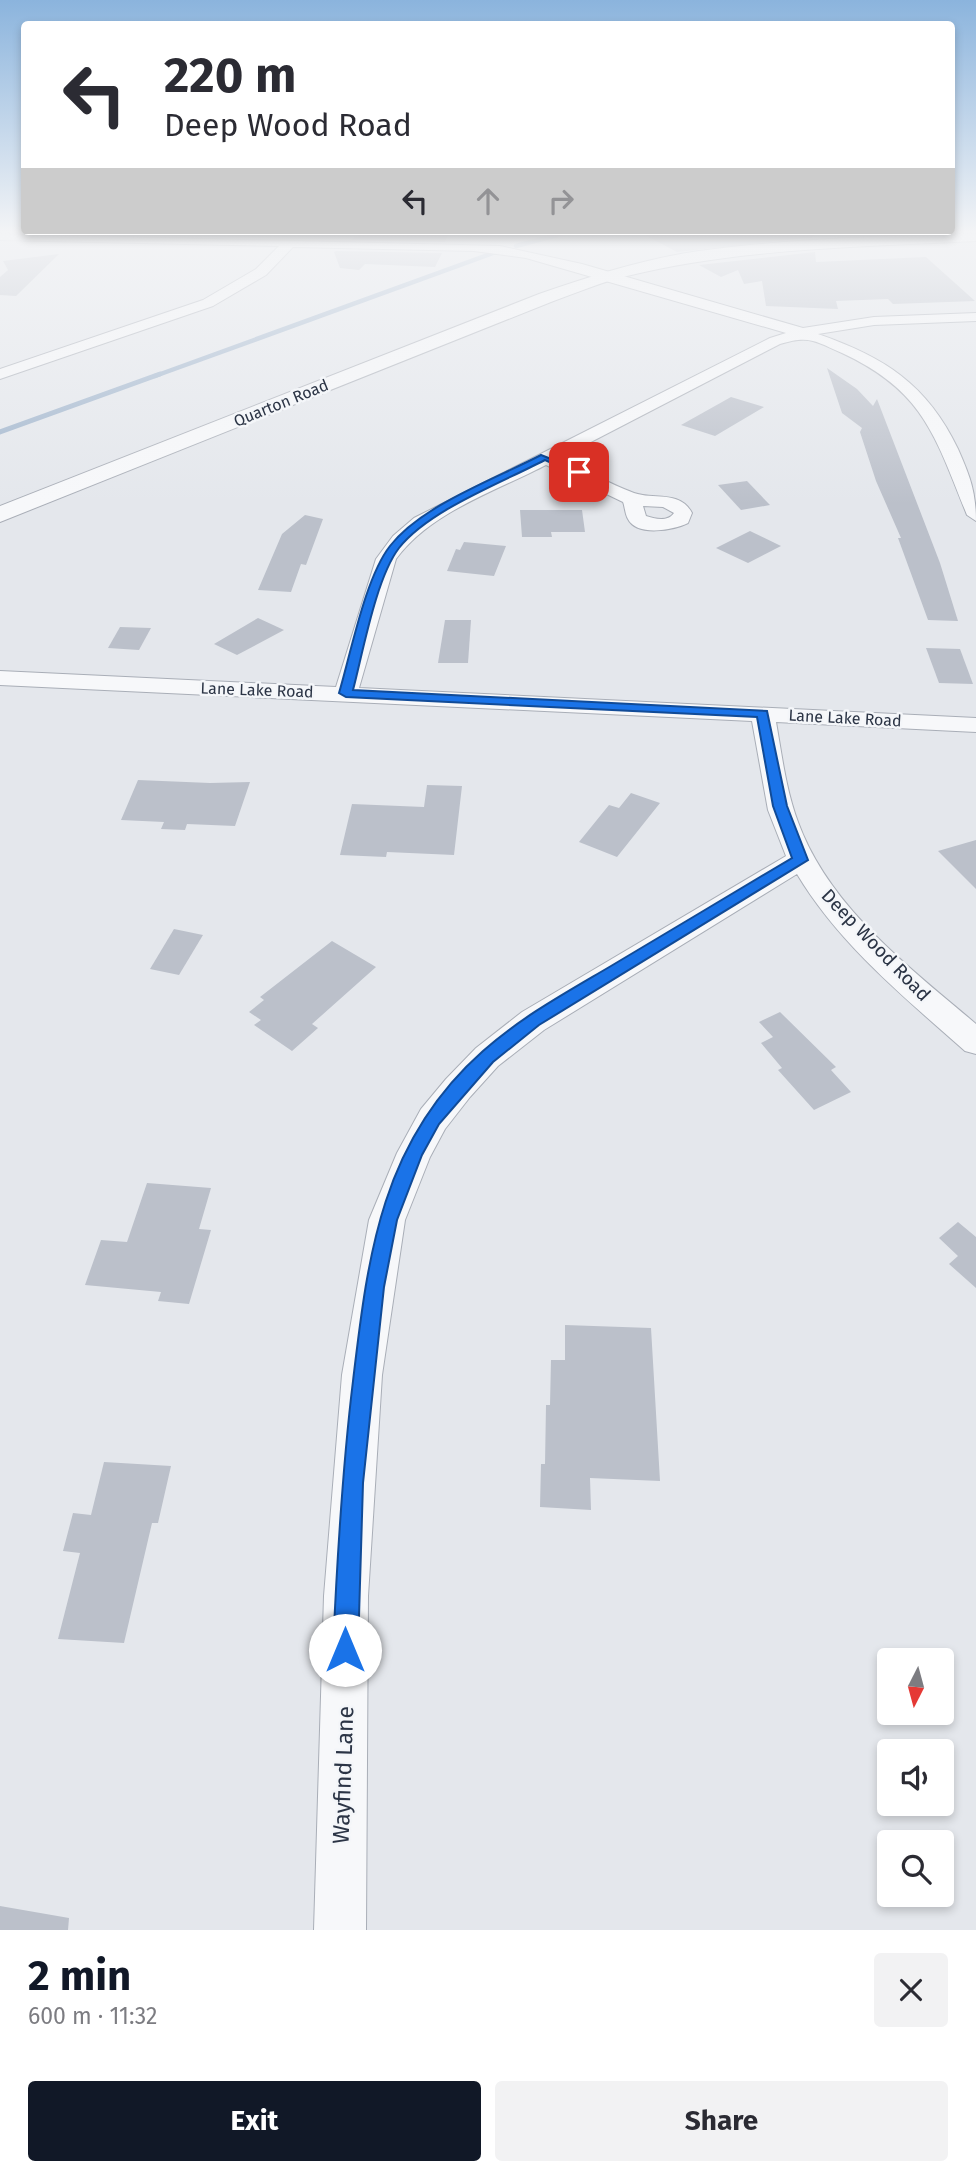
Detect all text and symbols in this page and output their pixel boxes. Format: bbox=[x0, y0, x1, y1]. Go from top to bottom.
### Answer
text: 220 m bbox=[164, 46, 296, 105]
icon: left bbox=[49, 49, 140, 140]
text: Deep Wood Road bbox=[164, 106, 412, 144]
icon: left bbox=[396, 182, 434, 220]
icon: ahead bbox=[469, 182, 507, 220]
icon: right bbox=[542, 182, 580, 220]
street label: Quarton Road bbox=[231, 375, 331, 431]
pin bbox=[549, 442, 609, 502]
icon: arrive bbox=[560, 453, 598, 491]
street label: Lane Lake Road bbox=[200, 679, 314, 701]
street label: Lane Lake Road bbox=[788, 706, 902, 730]
street label: Deep Wood Road bbox=[817, 884, 935, 1006]
position arrow bbox=[308, 1613, 382, 1687]
north arrow bbox=[877, 1648, 954, 1726]
map controls bbox=[877, 1648, 954, 1907]
street label: Wayfind Lane bbox=[327, 1706, 359, 1844]
button: sound bbox=[877, 1739, 954, 1816]
button: search bbox=[877, 1830, 954, 1907]
text: 2 min bbox=[28, 1951, 131, 2001]
button: close bbox=[874, 1953, 948, 2027]
text: 600 m · 11:32 bbox=[28, 2002, 157, 2030]
button: Exit bbox=[28, 2081, 481, 2161]
button: Share bbox=[495, 2081, 948, 2161]

